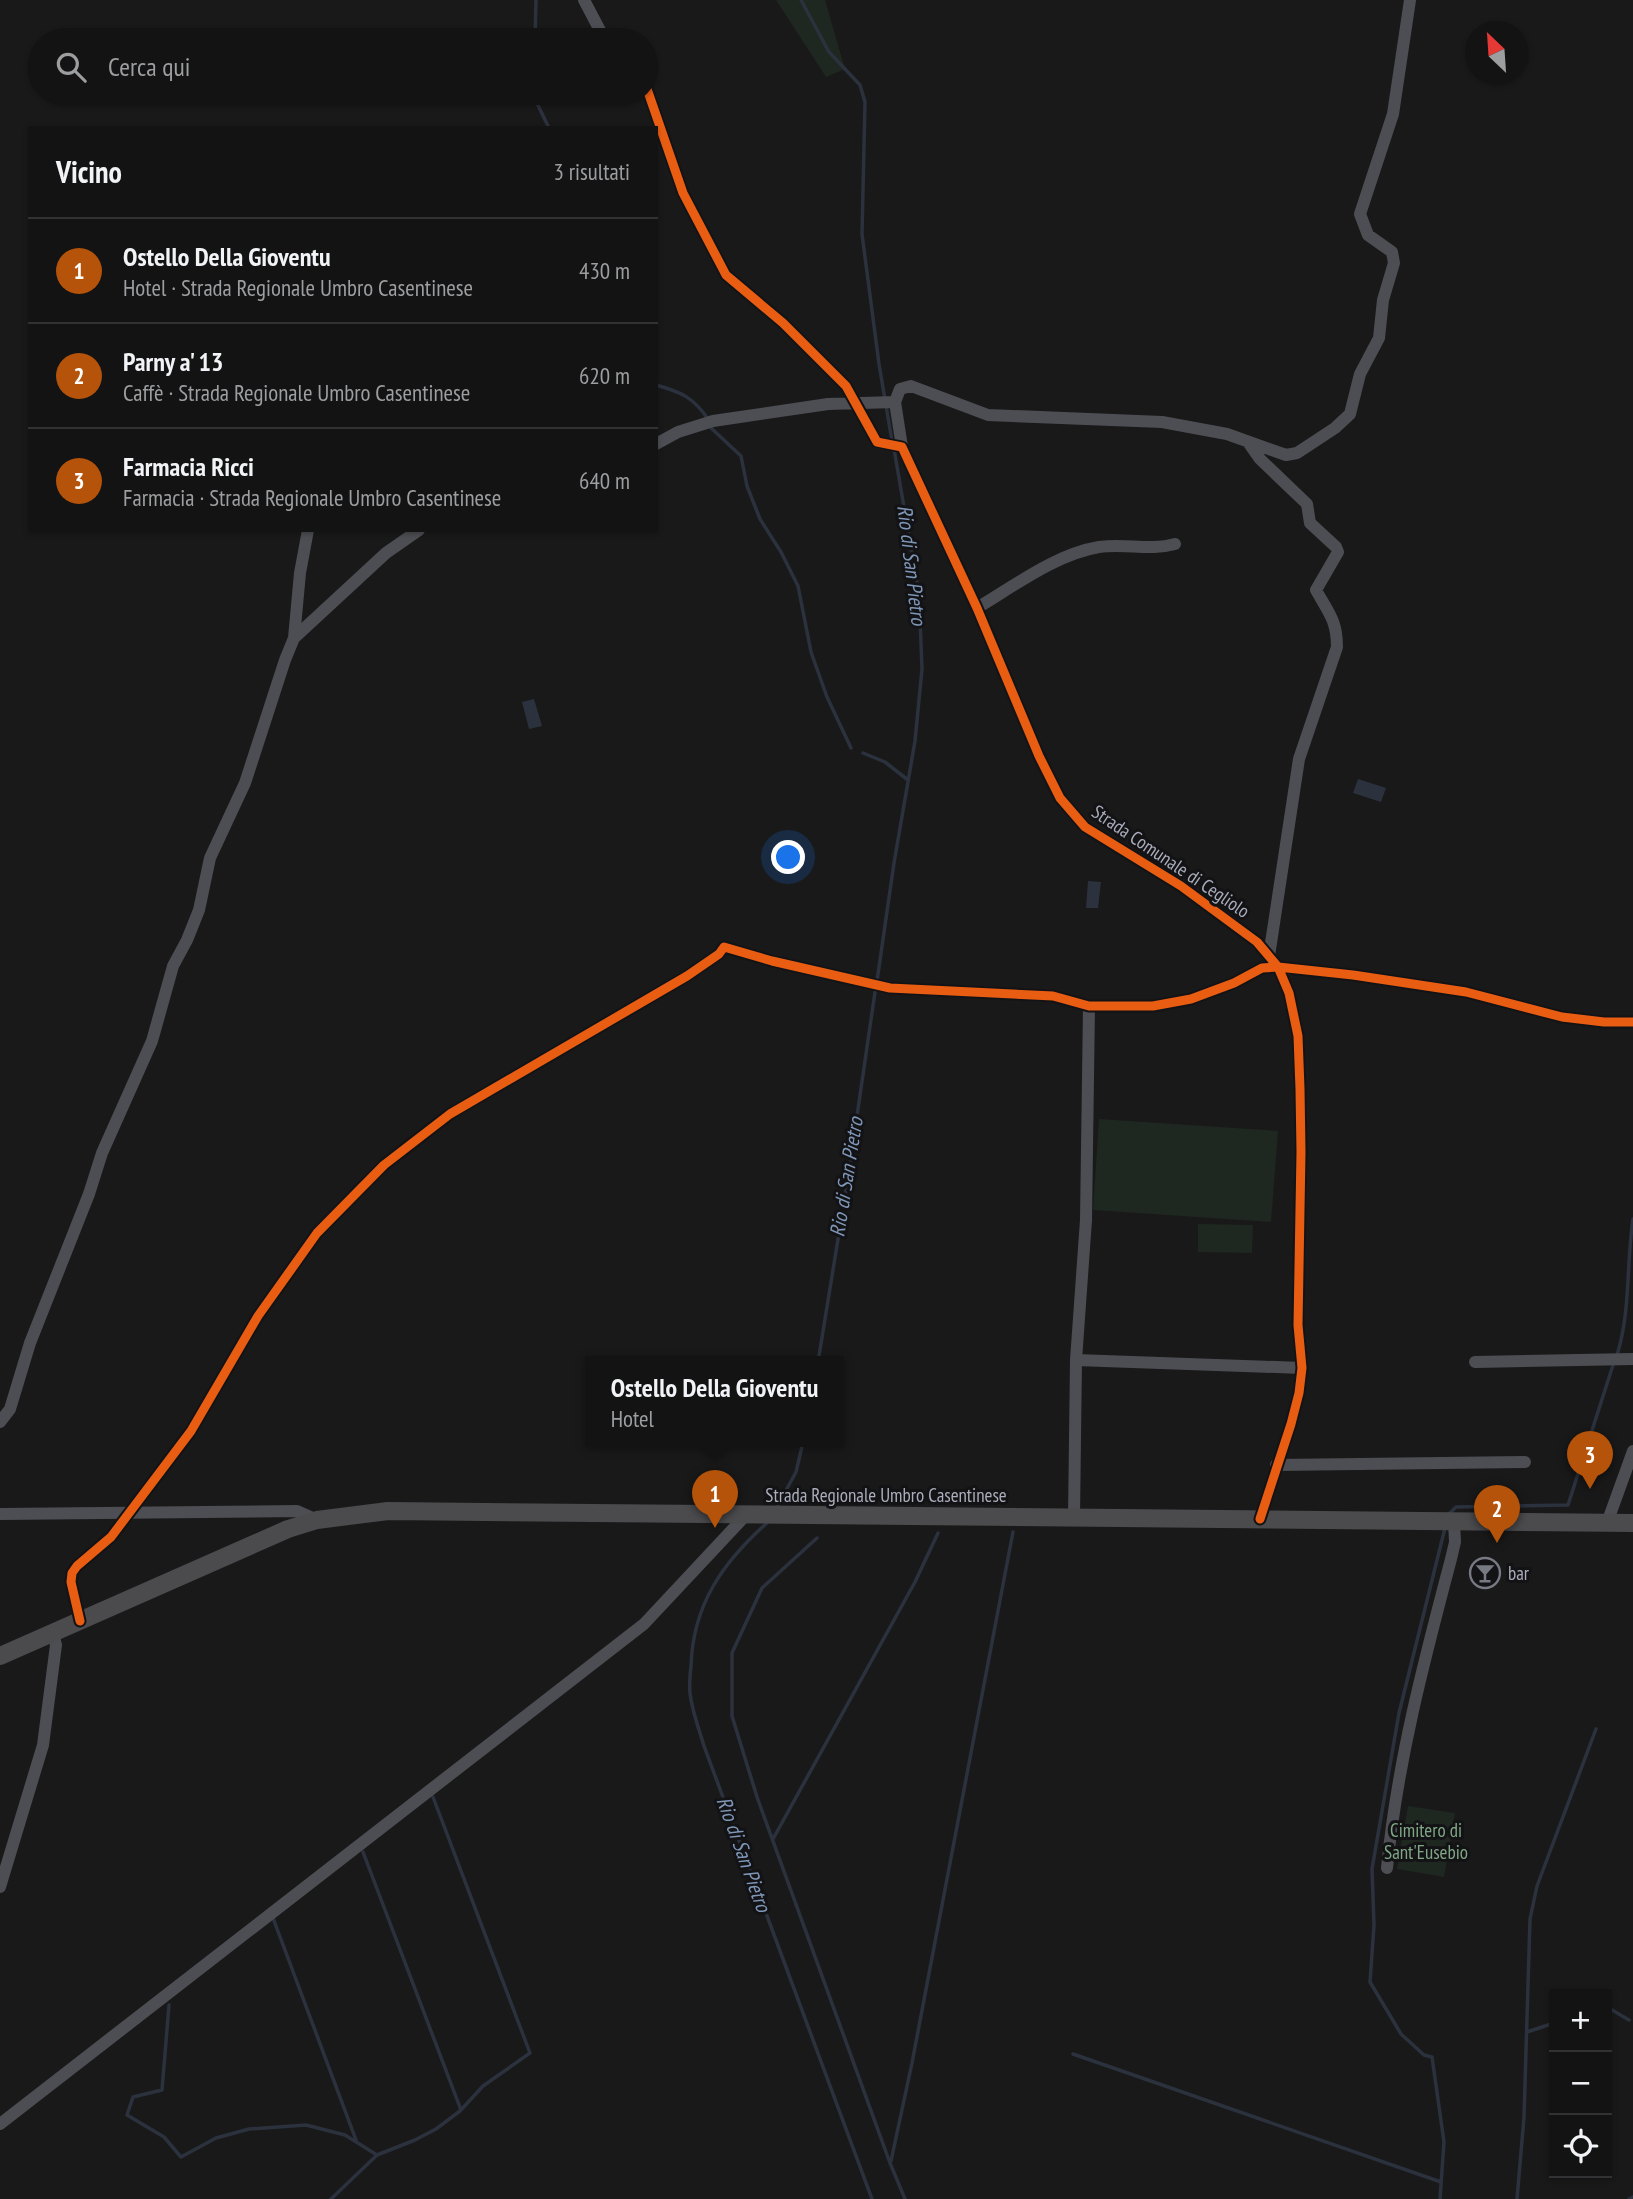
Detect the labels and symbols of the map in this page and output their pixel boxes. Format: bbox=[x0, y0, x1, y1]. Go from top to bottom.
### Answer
north arrow bbox=[1465, 21, 1528, 84]
water label: Rio di San Pietro bbox=[891, 503, 933, 628]
street label: Strada Comunale di Cegliolo bbox=[1088, 799, 1254, 923]
your location bbox=[771, 840, 805, 874]
water label: Rio di San Pietro bbox=[823, 1113, 869, 1239]
pin: 3 bbox=[1567, 1431, 1613, 1489]
pin: 1 bbox=[692, 1470, 738, 1528]
street label: Strada Regionale Umbro Casentinese bbox=[765, 1483, 1007, 1507]
pin: 2 bbox=[1474, 1485, 1520, 1543]
bar icon: bar bbox=[1468, 1556, 1502, 1590]
place label: bar bbox=[1508, 1561, 1530, 1585]
water label: Rio di San Pietro bbox=[711, 1793, 778, 1917]
park label: Cimitero di Sant'Eusebio bbox=[1384, 1818, 1468, 1864]

